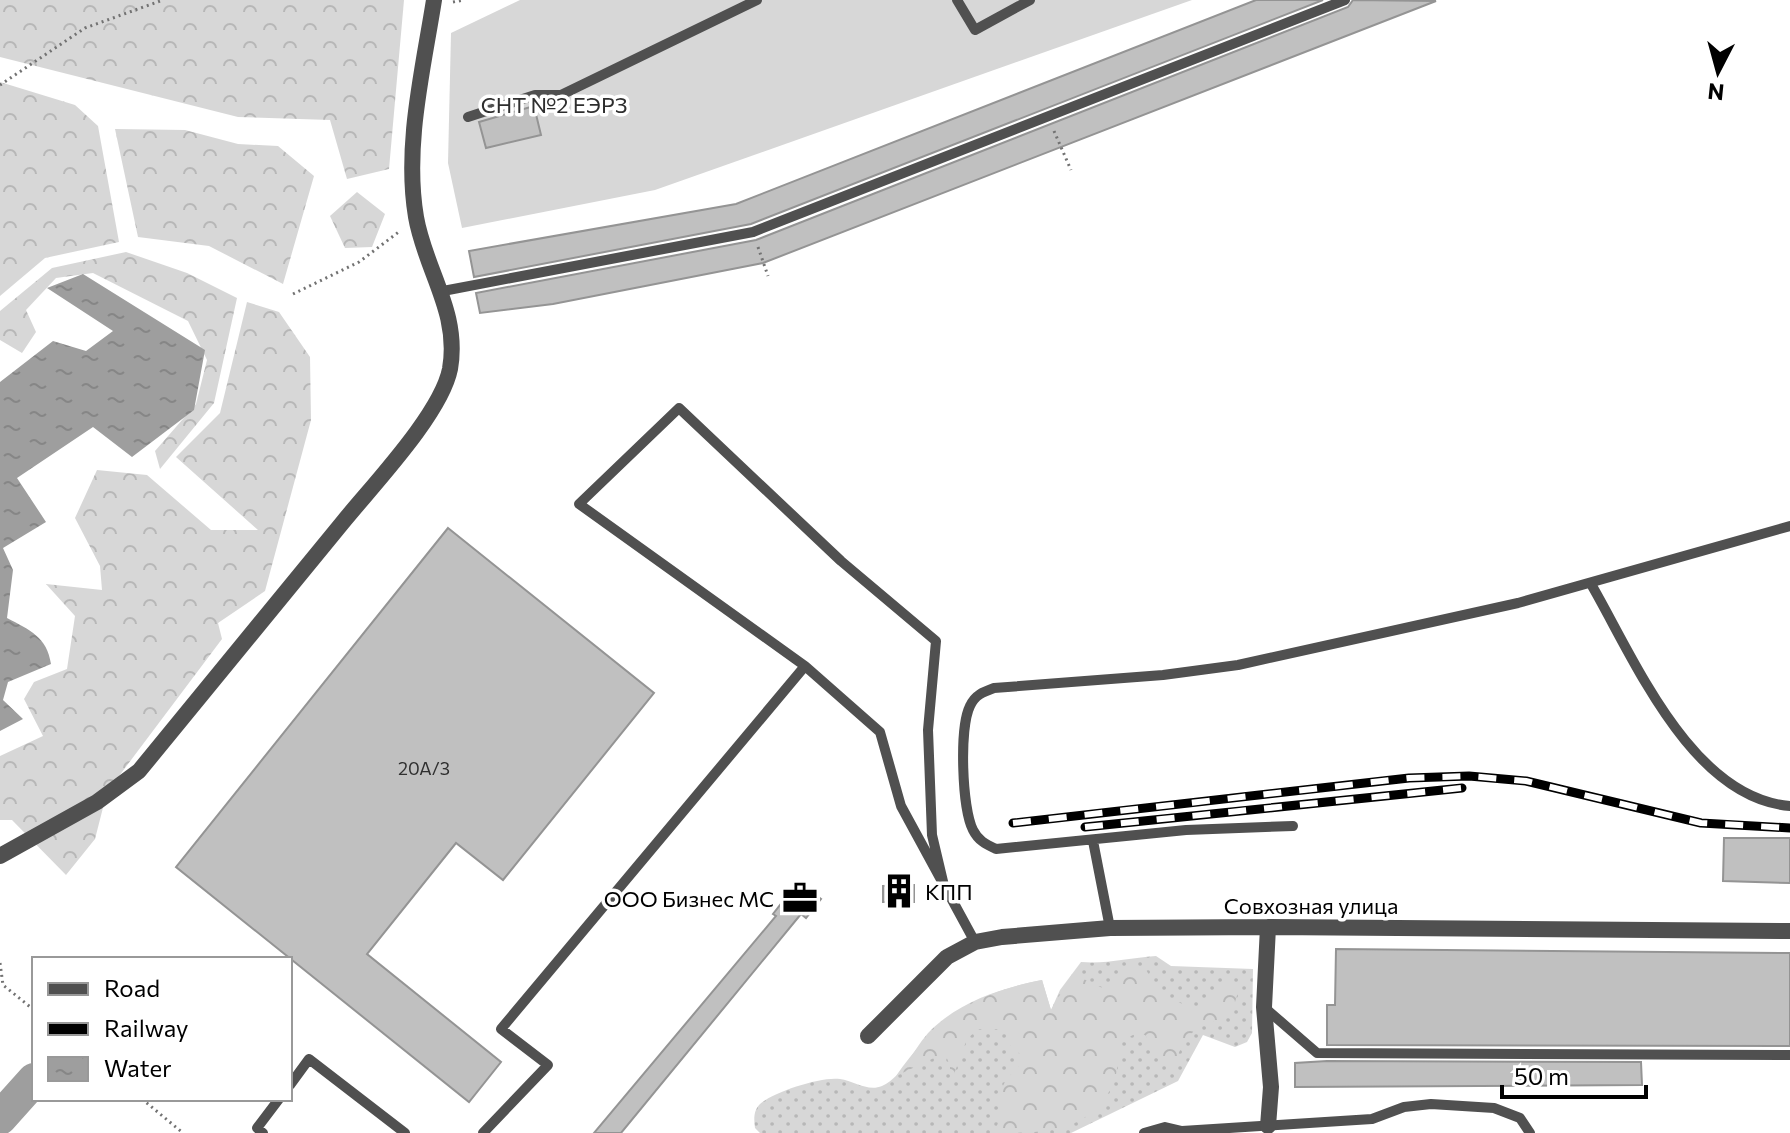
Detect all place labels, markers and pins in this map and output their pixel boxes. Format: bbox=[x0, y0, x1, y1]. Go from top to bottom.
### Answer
building icon: КПП bbox=[880, 872, 918, 910]
place label: КПП bbox=[925, 878, 973, 905]
office icon: ООО Бизнес МС bbox=[781, 879, 819, 917]
place label: ООО Бизнес МС bbox=[604, 885, 774, 912]

